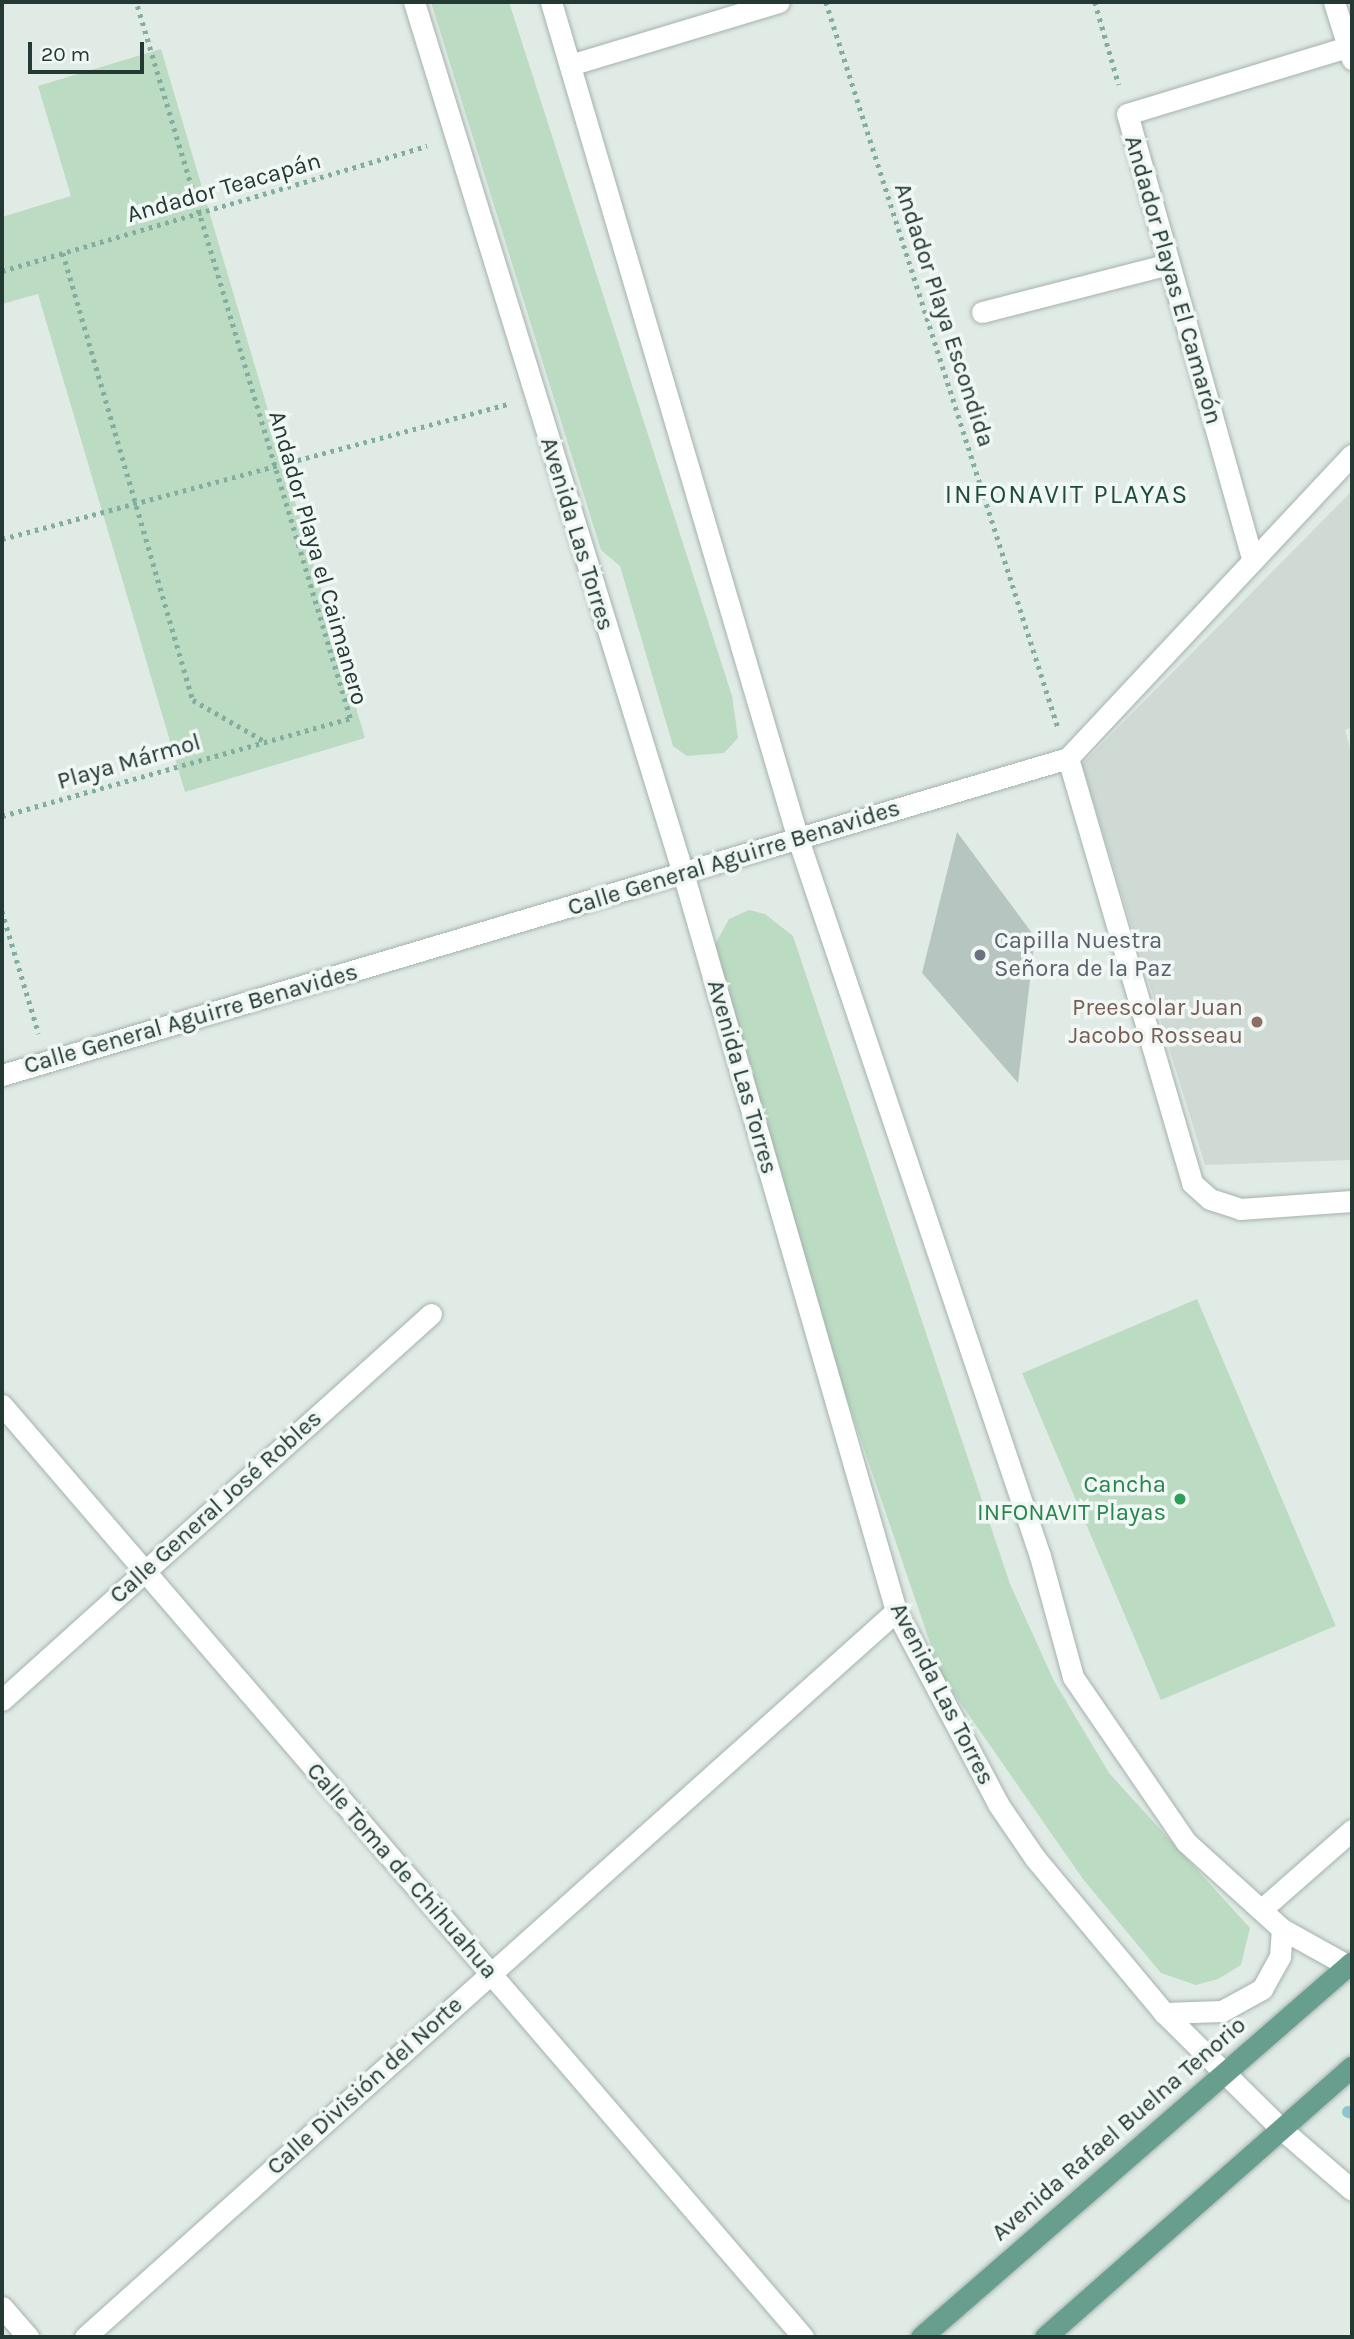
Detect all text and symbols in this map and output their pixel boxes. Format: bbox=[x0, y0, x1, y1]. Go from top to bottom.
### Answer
scale bar bbox=[32, 28, 147, 72]
text: 20 m bbox=[41, 42, 90, 66]
street label: Andador Playas El Camarón bbox=[1118, 132, 1228, 428]
street label: Andador Teacapán bbox=[124, 147, 324, 229]
street label: Andador Playa Escondida bbox=[888, 179, 1000, 451]
street label: Andador Playa el Caimanero bbox=[262, 408, 374, 708]
street label: Avenida Las Torres bbox=[534, 434, 620, 634]
district label: INFONAVIT PLAYAS bbox=[947, 479, 1187, 511]
street label: Playa Mármol bbox=[54, 728, 204, 796]
street label: Calle General Aguirre Benavides bbox=[564, 794, 904, 922]
place label: Capilla Nuestra Señora de la Paz bbox=[994, 927, 1172, 983]
marker: Capilla Nuestra Señora de la Paz bbox=[972, 947, 988, 963]
street label: Calle General Aguirre Benavides bbox=[21, 957, 361, 1081]
street label: Avenida Las Torres bbox=[701, 977, 783, 1177]
place label: Preescolar Juan Jacobo Rosseau bbox=[1068, 994, 1243, 1050]
marker: Preescolar Juan Jacobo Rosseau bbox=[1249, 1014, 1265, 1030]
street label: Calle General José Robles bbox=[104, 1404, 328, 1610]
place label: Cancha INFONAVIT Playas bbox=[977, 1471, 1166, 1527]
marker: Cancha INFONAVIT Playas bbox=[1172, 1491, 1188, 1507]
street label: Avenida Las Torres bbox=[884, 1598, 1000, 1790]
street label: Calle Toma de Chihuahua bbox=[300, 1757, 504, 1985]
street label: Calle División del Norte bbox=[261, 1991, 469, 2181]
street label: Avenida Rafael Buelna Tenorio bbox=[986, 2011, 1252, 2247]

